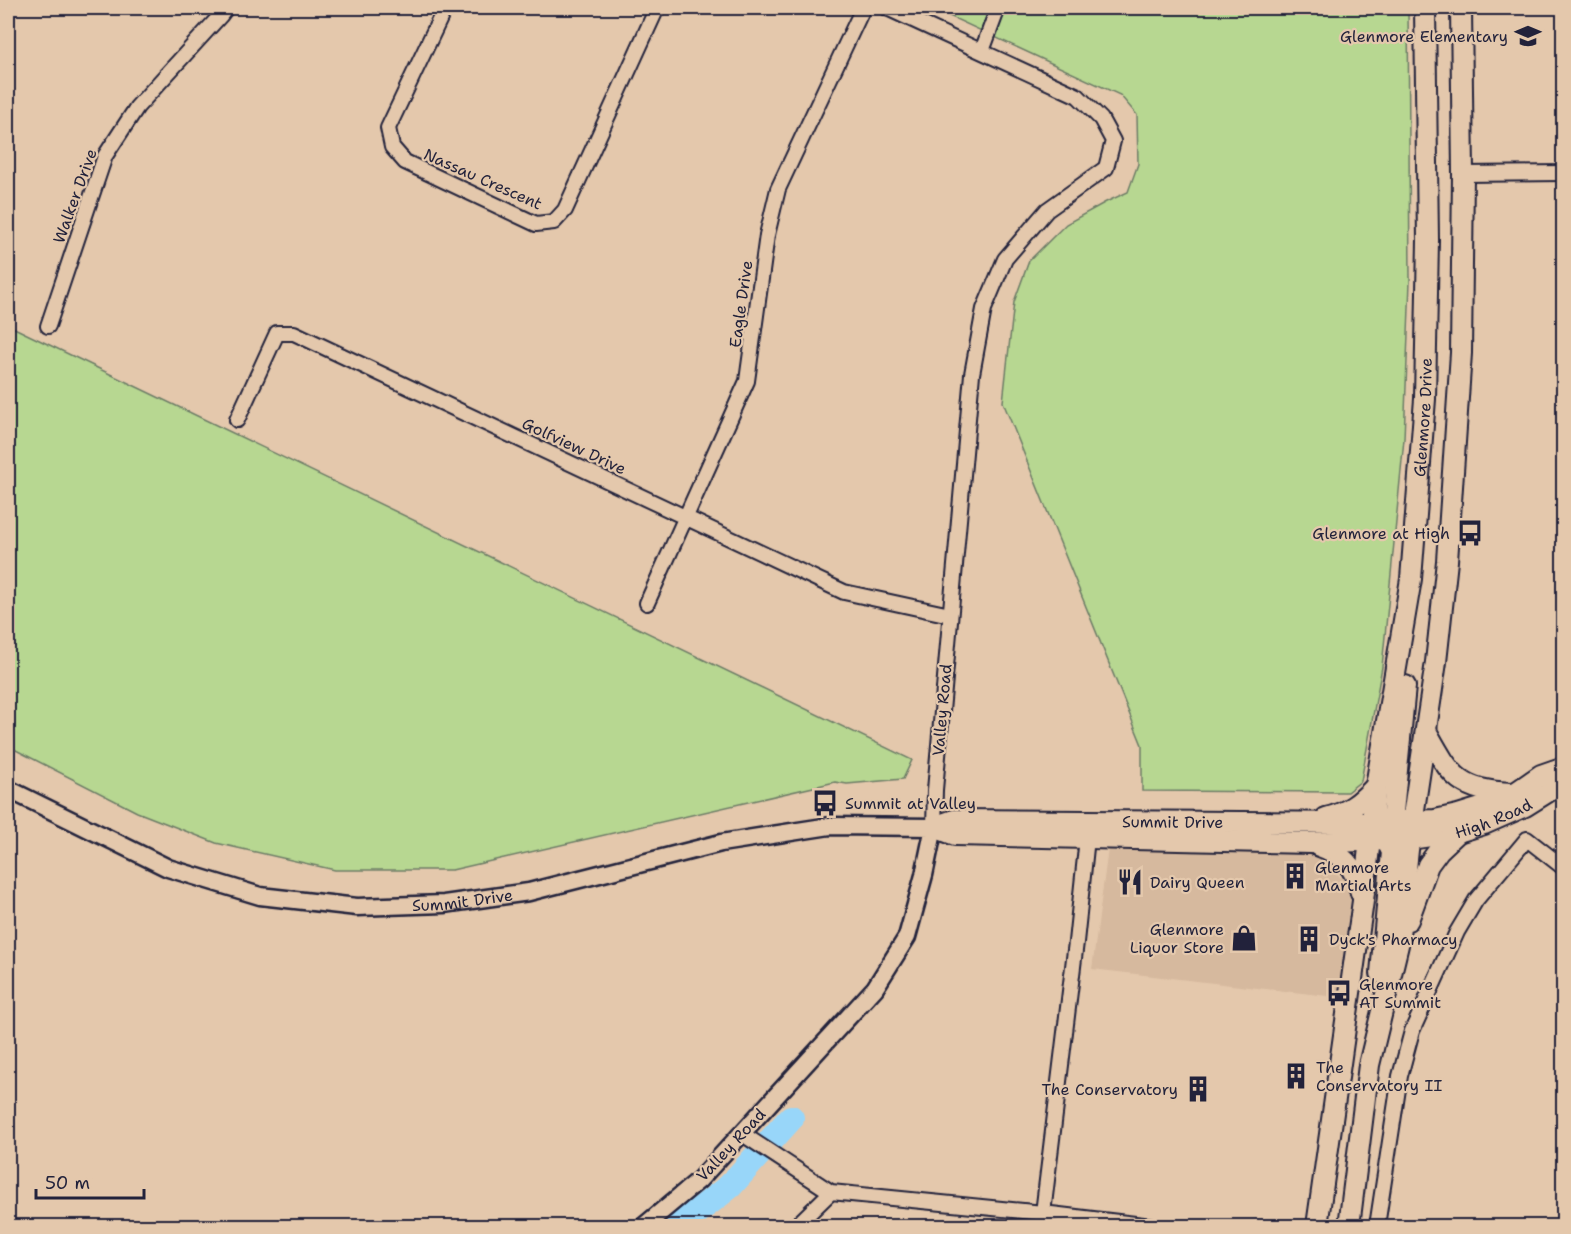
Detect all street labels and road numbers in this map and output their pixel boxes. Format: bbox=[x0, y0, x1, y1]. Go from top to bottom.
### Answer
street label: Nassau Crescent bbox=[421, 144, 545, 214]
street label: Walker Drive bbox=[48, 146, 102, 246]
street label: Eagle Drive bbox=[725, 259, 757, 349]
street label: Glenmore Drive bbox=[1408, 358, 1436, 478]
street label: Golfview Drive bbox=[519, 413, 629, 479]
street label: Valley Road bbox=[928, 663, 956, 757]
street label: High Road bbox=[1452, 794, 1536, 843]
street label: Summit Drive bbox=[1122, 811, 1224, 832]
street label: Summit Drive bbox=[412, 884, 514, 916]
street label: Valley Road bbox=[692, 1104, 770, 1186]

